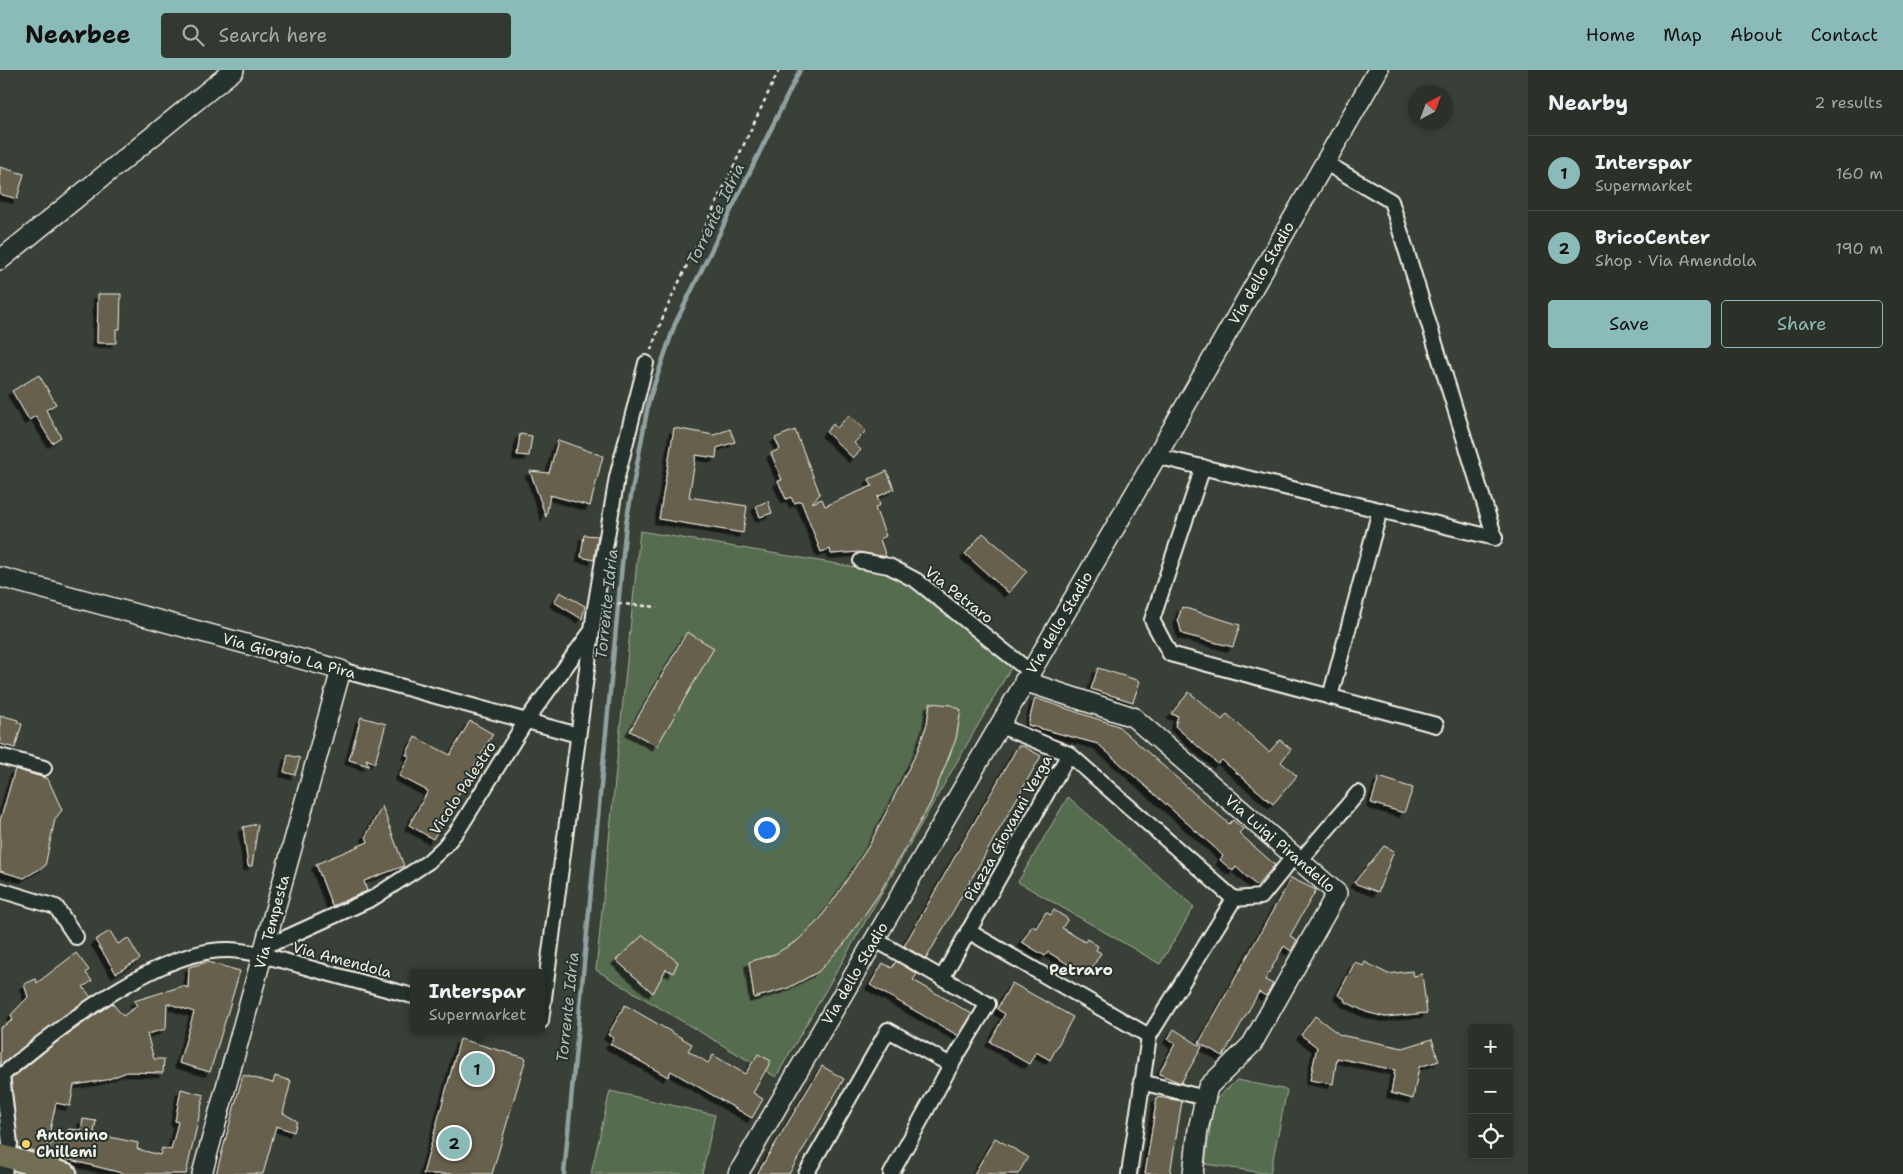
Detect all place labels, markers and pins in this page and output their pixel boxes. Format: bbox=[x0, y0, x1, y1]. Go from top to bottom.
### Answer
pin: 1 bbox=[461, 1050, 493, 1088]
pin: 2 bbox=[438, 1124, 470, 1162]
place label: Antonino Chillemi bbox=[36, 1125, 108, 1162]
marker: Antonino Chillemi bbox=[20, 1138, 32, 1150]

